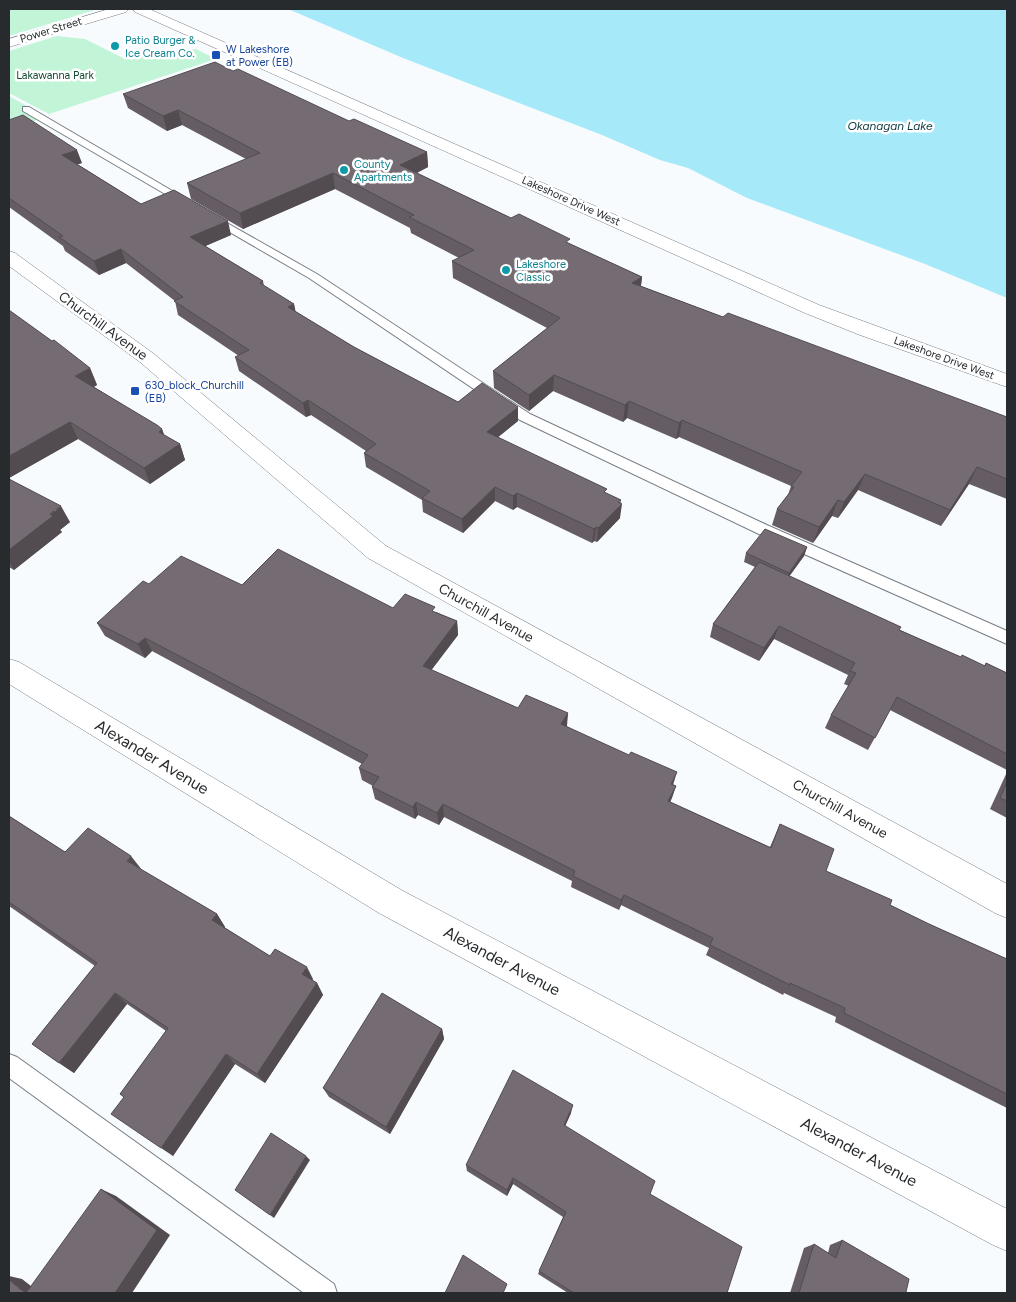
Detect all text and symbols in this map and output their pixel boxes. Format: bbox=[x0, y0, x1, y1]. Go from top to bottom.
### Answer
street label: Power Street bbox=[18, 14, 84, 46]
place label: Patio Burger & Ice Cream Co. bbox=[125, 34, 195, 60]
marker: Patio Burger & Ice Cream Co. bbox=[109, 40, 121, 52]
place label: W Lakeshore at Power (EB) bbox=[226, 43, 293, 69]
marker: W Lakeshore at Power (EB) bbox=[210, 49, 222, 61]
park label: Lakawanna Park bbox=[16, 69, 95, 82]
water label: Okanagan Lake bbox=[847, 119, 933, 133]
place label: County Apartments bbox=[354, 158, 412, 184]
marker: County Apartments bbox=[338, 164, 350, 176]
street label: Lakeshore Drive West bbox=[520, 173, 622, 229]
place label: Lakeshore Classic bbox=[516, 258, 566, 284]
marker: Lakeshore Classic bbox=[500, 264, 512, 276]
street label: Churchill Avenue bbox=[55, 288, 151, 364]
street label: Lakeshore Drive West bbox=[892, 334, 996, 382]
place label: 630_block_Churchill (EB) bbox=[145, 379, 244, 405]
marker: 630_block_Churchill (EB) bbox=[129, 385, 141, 397]
street label: Churchill Avenue bbox=[436, 580, 537, 646]
street label: Alexander Avenue bbox=[92, 716, 212, 799]
street label: Churchill Avenue bbox=[790, 776, 891, 842]
street label: Alexander Avenue bbox=[441, 922, 564, 1000]
street label: Alexander Avenue bbox=[798, 1113, 921, 1191]

